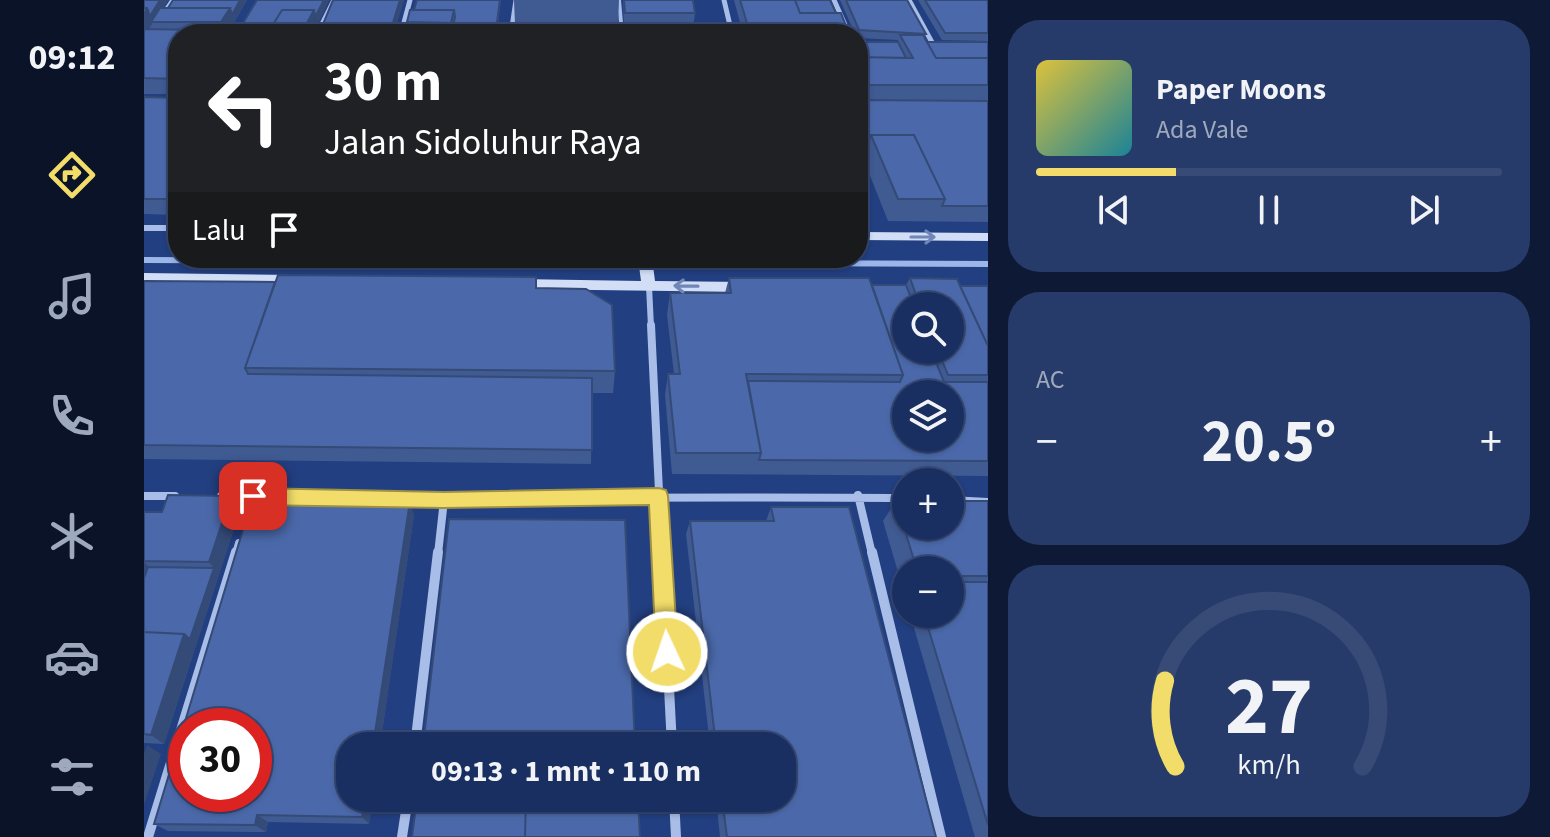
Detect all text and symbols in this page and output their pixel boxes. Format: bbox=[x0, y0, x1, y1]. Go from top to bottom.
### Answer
text: 09:12 bbox=[29, 32, 115, 83]
text: 30 m bbox=[324, 43, 442, 122]
icon: left bbox=[192, 56, 296, 160]
text: Paper Moons bbox=[1156, 68, 1326, 111]
text: Ada Vale bbox=[1156, 111, 1248, 148]
text: Jalan Sidoluhur Raya bbox=[324, 117, 642, 168]
icon: directions bbox=[44, 147, 100, 203]
icon: previous bbox=[1092, 188, 1136, 232]
icon: pause bbox=[1247, 188, 1291, 232]
icon: next bbox=[1402, 188, 1446, 232]
icon: arrive bbox=[262, 208, 306, 252]
text: Lalu bbox=[192, 209, 246, 252]
one-way arrow bbox=[909, 229, 936, 245]
icon: music bbox=[44, 268, 100, 324]
one-way arrow bbox=[673, 279, 700, 294]
map controls bbox=[892, 292, 964, 628]
button: search bbox=[892, 292, 964, 364]
text: AC bbox=[1036, 361, 1065, 398]
button: layers bbox=[892, 380, 964, 452]
icon: phone bbox=[44, 388, 100, 444]
text: 20.5° bbox=[1202, 400, 1336, 485]
text: − bbox=[1036, 411, 1058, 474]
text: + bbox=[1480, 411, 1502, 474]
pin bbox=[219, 462, 287, 530]
button: + bbox=[892, 468, 964, 540]
icon: arrive bbox=[231, 474, 275, 518]
icon: climate bbox=[44, 508, 100, 564]
button: − bbox=[892, 556, 964, 628]
position arrow bbox=[625, 610, 709, 694]
icon: car bbox=[44, 629, 100, 685]
text: 27 bbox=[1225, 647, 1313, 765]
speed limit sign: 30 bbox=[168, 708, 272, 812]
text: km/h bbox=[1237, 745, 1301, 785]
icon: filters bbox=[44, 749, 100, 805]
text: 09:13 · 1 mnt · 110 m bbox=[431, 750, 701, 793]

